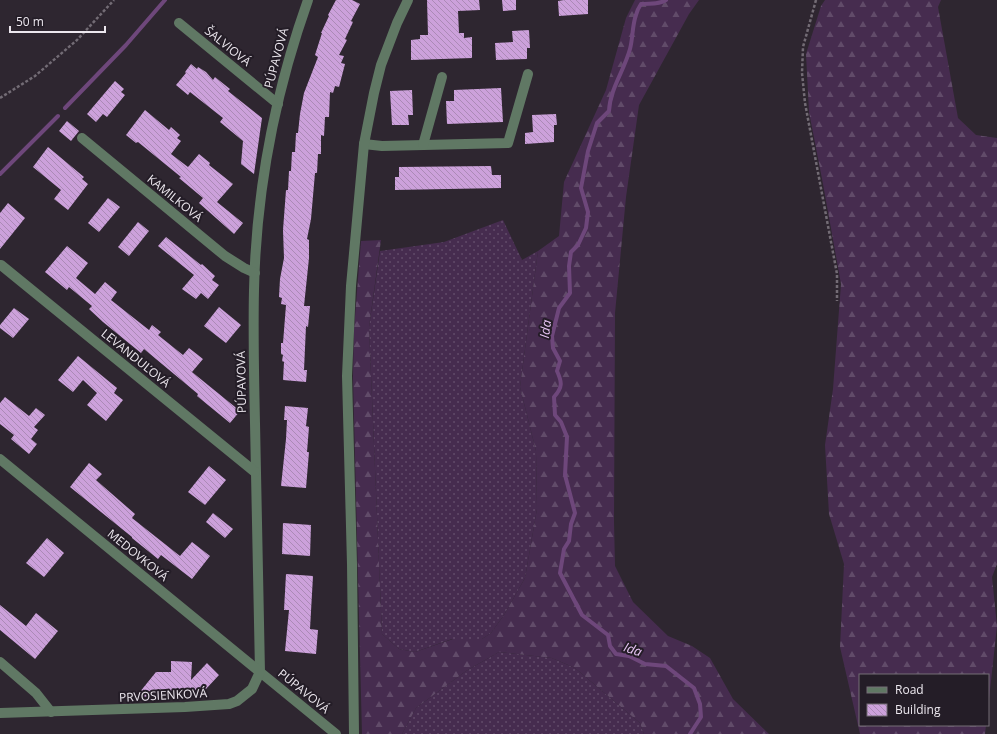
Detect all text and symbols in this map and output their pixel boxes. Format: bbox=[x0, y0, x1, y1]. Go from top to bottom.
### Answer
scale bar bbox=[10, 8, 105, 34]
text: 50 m bbox=[16, 13, 44, 30]
street label: ŠALVIOVÁ bbox=[201, 22, 255, 70]
street label: PÚPAVOVÁ bbox=[260, 25, 292, 90]
street label: KAMILKOVÁ bbox=[144, 170, 207, 226]
water label: Ida bbox=[535, 318, 555, 339]
street label: LEVANDUĽOVÁ bbox=[98, 325, 175, 391]
street label: PÚPAVOVÁ bbox=[232, 350, 250, 413]
street label: MEDOVKOVÁ bbox=[104, 525, 172, 585]
water label: Ida bbox=[621, 637, 645, 661]
street label: PÚPAVOVÁ bbox=[275, 665, 334, 717]
legend bbox=[859, 674, 989, 726]
text: Road bbox=[895, 681, 924, 698]
street label: PRVOSIENKOVÁ bbox=[119, 684, 208, 706]
text: Building bbox=[895, 701, 941, 718]

